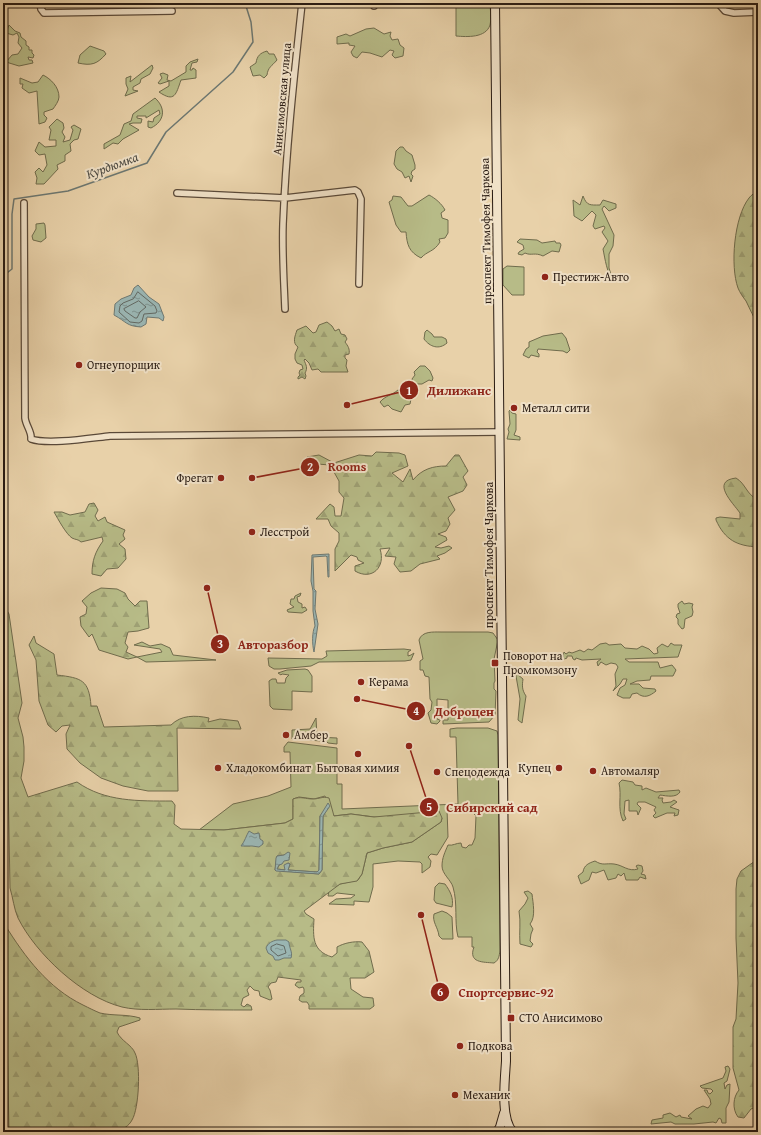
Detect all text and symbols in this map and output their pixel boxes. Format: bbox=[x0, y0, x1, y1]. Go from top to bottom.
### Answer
street label: Анисимовская улица bbox=[268, 42, 295, 156]
water label: Курдюмка bbox=[83, 147, 141, 184]
street label: проспект Тимофея Чаркова bbox=[476, 157, 495, 304]
place label: Престиж-Авто bbox=[553, 268, 629, 285]
marker: Престиж-Авто bbox=[540, 272, 550, 282]
place label: Огнеупорщик bbox=[87, 356, 161, 373]
marker: Огнеупорщик bbox=[74, 360, 84, 370]
callout: Дилижанс bbox=[399, 378, 499, 403]
text: Дилижанс bbox=[426, 381, 491, 400]
text: 1 bbox=[406, 382, 412, 399]
place label: Металл сити bbox=[522, 399, 590, 416]
marker: Металл сити bbox=[509, 403, 519, 413]
callout: Rooms bbox=[300, 454, 374, 479]
text: Rooms bbox=[328, 457, 367, 476]
text: 2 bbox=[307, 458, 313, 475]
place label: Фрегат bbox=[177, 469, 213, 486]
marker: Фрегат bbox=[216, 473, 226, 483]
street label: проспект Тимофея Чаркова bbox=[480, 482, 497, 628]
place label: Лесстрой bbox=[260, 523, 309, 540]
marker: Лесстрой bbox=[247, 527, 257, 537]
callout: Авторазбор bbox=[210, 631, 316, 656]
text: 3 bbox=[217, 635, 223, 652]
text: Авторазбор bbox=[238, 635, 309, 654]
place label: Поворот на Промкомзону bbox=[503, 647, 577, 678]
marker: Поворот на Промкомзону bbox=[490, 658, 500, 668]
place label: Керама bbox=[369, 673, 409, 690]
marker: Керама bbox=[356, 677, 366, 687]
callout: Доброцен bbox=[406, 699, 502, 724]
text: 4 bbox=[413, 702, 419, 719]
text: Доброцен bbox=[433, 702, 494, 721]
place label: Амбер bbox=[294, 726, 329, 743]
marker: Амбер bbox=[281, 730, 291, 740]
marker: Бытовая химия bbox=[353, 749, 363, 759]
place label: Хладокомбинат bbox=[226, 759, 311, 776]
place label: Бытовая химия bbox=[317, 759, 399, 776]
place label: Купец bbox=[518, 759, 551, 776]
place label: Автомаляр bbox=[601, 762, 660, 779]
marker: Хладокомбинат bbox=[213, 763, 223, 773]
place label: Спецодежда bbox=[445, 763, 510, 780]
marker: Купец bbox=[554, 763, 564, 773]
marker: Автомаляр bbox=[588, 766, 598, 776]
marker: Спецодежда bbox=[432, 767, 442, 777]
callout: Сибирский сад bbox=[419, 795, 546, 820]
text: 5 bbox=[426, 798, 432, 815]
text: Сибирский сад bbox=[446, 798, 538, 817]
callout: Спортсервис-92 bbox=[430, 980, 561, 1005]
text: 6 bbox=[437, 983, 443, 1000]
text: Спортсервис-92 bbox=[458, 983, 554, 1002]
place label: СТО Анисимово bbox=[519, 1009, 603, 1026]
marker: СТО Анисимово bbox=[506, 1013, 516, 1023]
place label: Подкова bbox=[468, 1037, 513, 1054]
marker: Подкова bbox=[455, 1041, 465, 1051]
place label: Механик bbox=[463, 1086, 511, 1103]
marker: Механик bbox=[450, 1090, 460, 1100]

